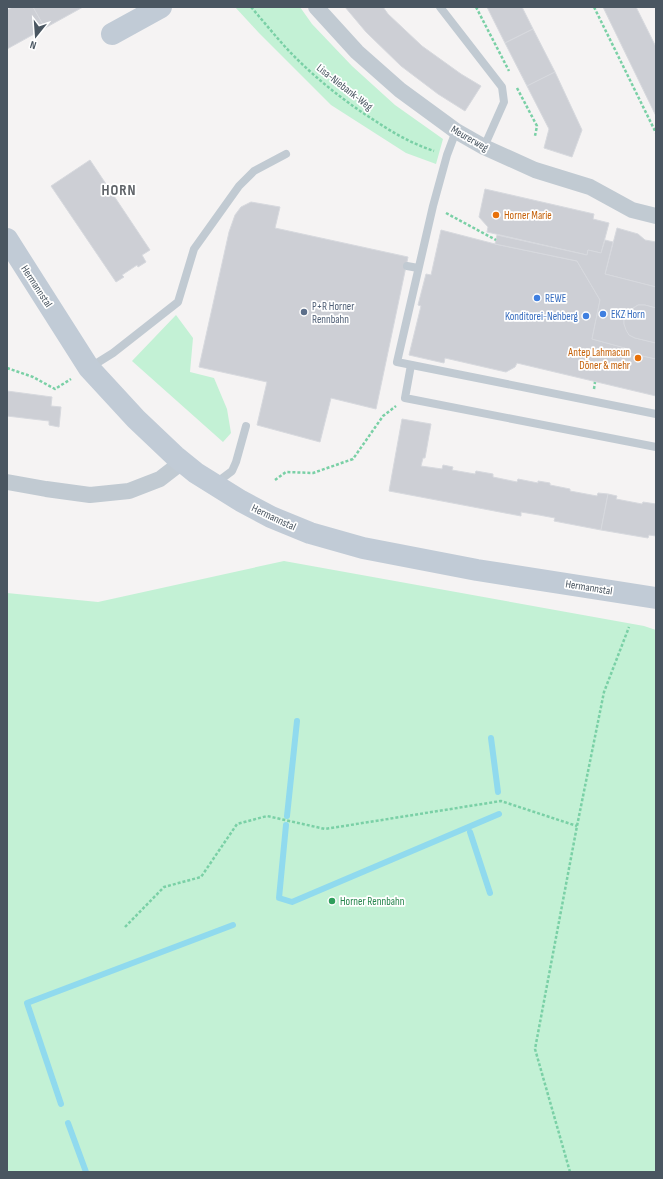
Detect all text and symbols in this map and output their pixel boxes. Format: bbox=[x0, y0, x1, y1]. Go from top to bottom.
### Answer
north arrow bbox=[16, 16, 56, 56]
text: N bbox=[28, 38, 38, 52]
street label: Lisa-Niebank-Weg bbox=[314, 61, 376, 114]
street label: Meurerweg bbox=[449, 122, 491, 155]
district label: HORN bbox=[101, 181, 137, 200]
place label: Horner Marie bbox=[504, 209, 552, 222]
marker: Horner Marie bbox=[491, 210, 501, 220]
street label: Hermannstal bbox=[18, 263, 55, 310]
place label: REWE bbox=[545, 292, 566, 305]
marker: REWE bbox=[532, 293, 542, 303]
place label: P+R Horner Rennbahn bbox=[312, 300, 354, 326]
marker: P+R Horner Rennbahn bbox=[299, 307, 309, 317]
place label: EKZ Horn bbox=[611, 308, 645, 321]
marker: EKZ Horn bbox=[598, 309, 608, 319]
place label: Konditorei-Nehberg bbox=[505, 310, 579, 323]
marker: Konditorei-Nehberg bbox=[581, 311, 591, 321]
place label: Antep Lahmacun Döner & mehr bbox=[567, 346, 630, 372]
marker: Antep Lahmacun Döner & mehr bbox=[633, 353, 643, 363]
street label: Hermannstal bbox=[250, 502, 298, 533]
street label: Hermannstal bbox=[564, 577, 613, 598]
place label: Horner Rennbahn bbox=[340, 895, 405, 908]
marker: Horner Rennbahn bbox=[327, 896, 337, 906]

